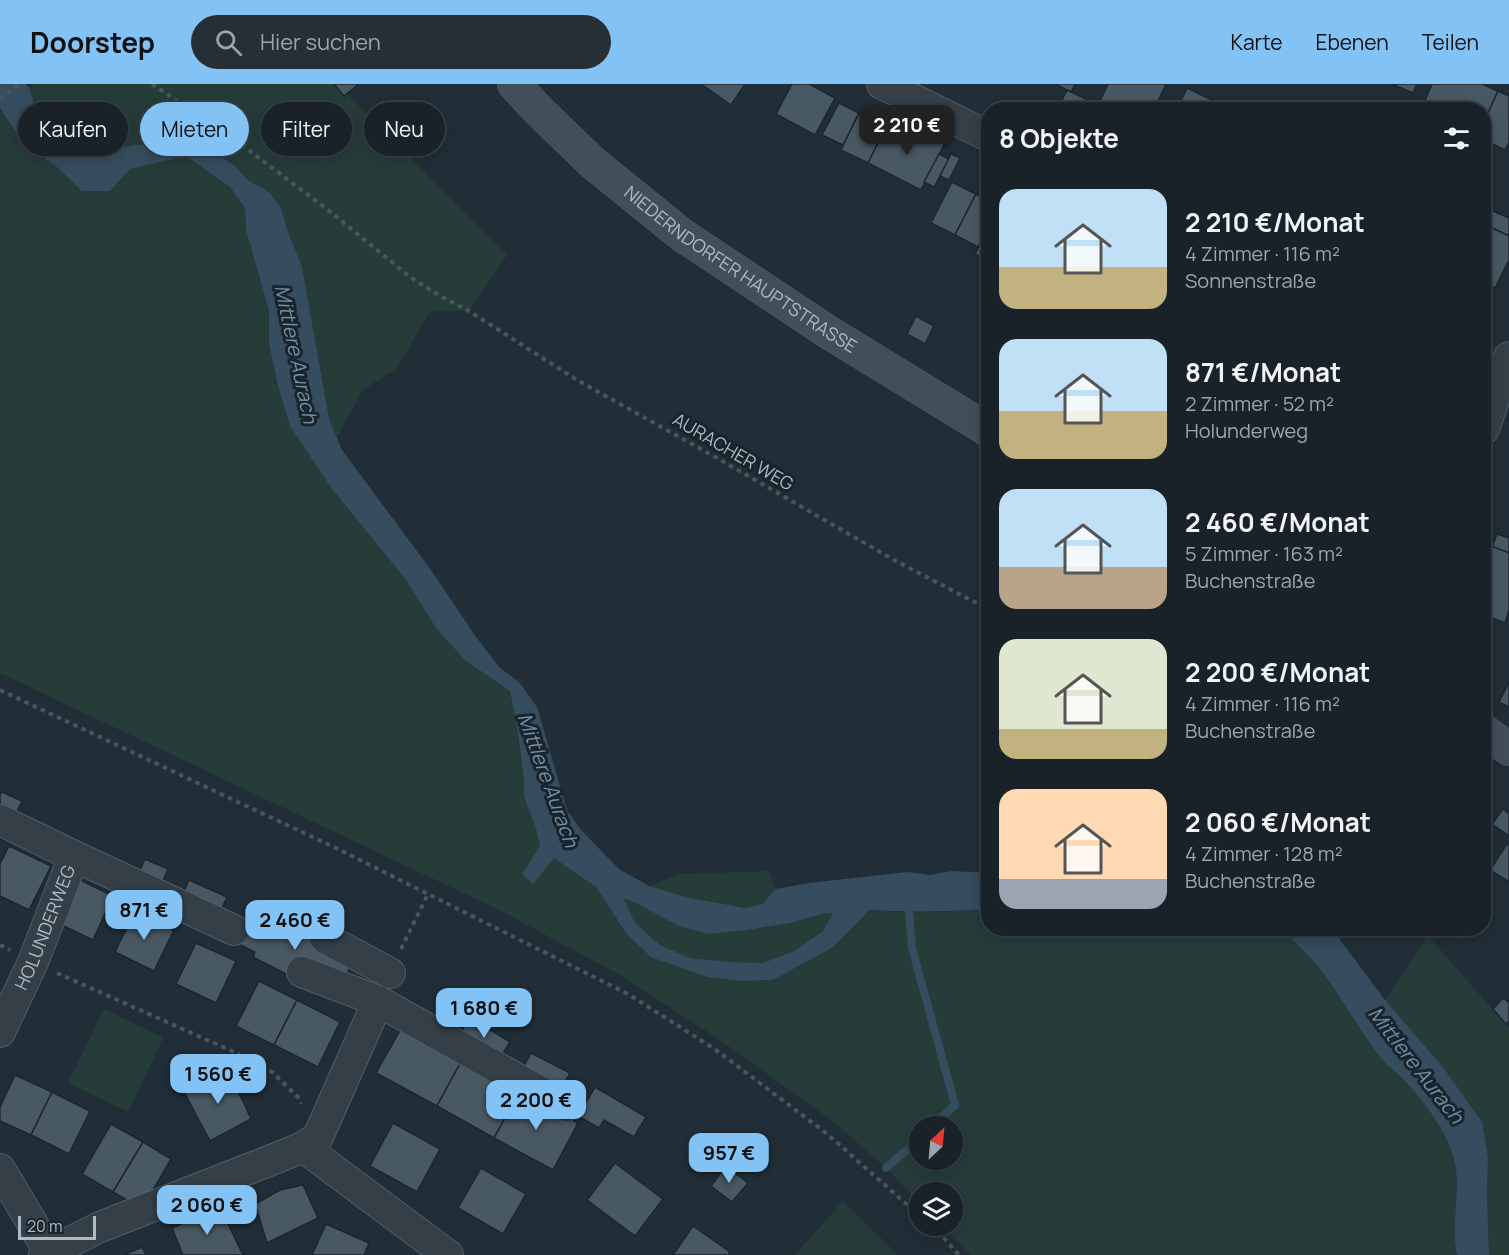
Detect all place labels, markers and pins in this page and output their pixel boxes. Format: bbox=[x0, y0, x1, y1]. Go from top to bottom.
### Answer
pin: 2 210 € bbox=[852, 105, 962, 156]
pin: 871 € bbox=[102, 890, 186, 941]
pin: 2 460 € bbox=[240, 900, 350, 951]
pin: 1 680 € bbox=[429, 988, 539, 1039]
pin: 1 560 € bbox=[163, 1054, 273, 1105]
pin: 2 200 € bbox=[481, 1080, 591, 1131]
pin: 957 € bbox=[687, 1133, 771, 1184]
pin: 2 060 € bbox=[152, 1185, 262, 1236]

